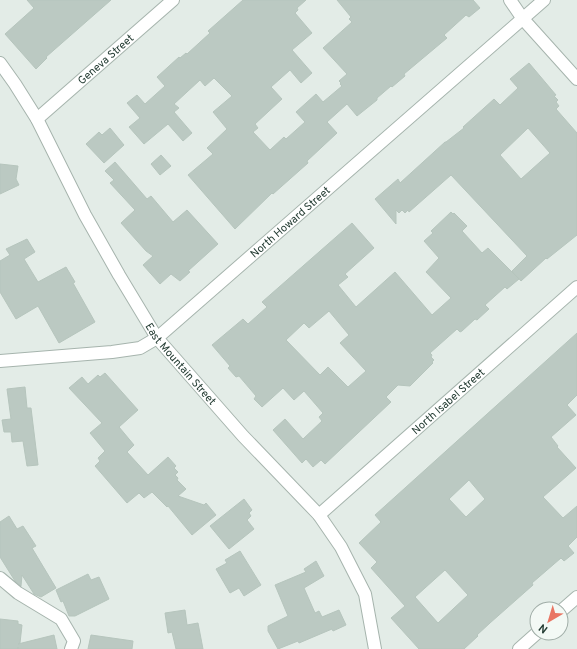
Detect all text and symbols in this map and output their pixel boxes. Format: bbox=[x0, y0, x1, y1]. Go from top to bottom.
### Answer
street label: Geneva Street bbox=[75, 32, 137, 88]
street label: North Howard Street bbox=[248, 184, 334, 261]
street label: East Mountain Street bbox=[142, 321, 219, 408]
street label: North Isabel Street bbox=[409, 366, 488, 438]
north arrow bbox=[529, 601, 569, 641]
text: N bbox=[536, 620, 551, 636]

